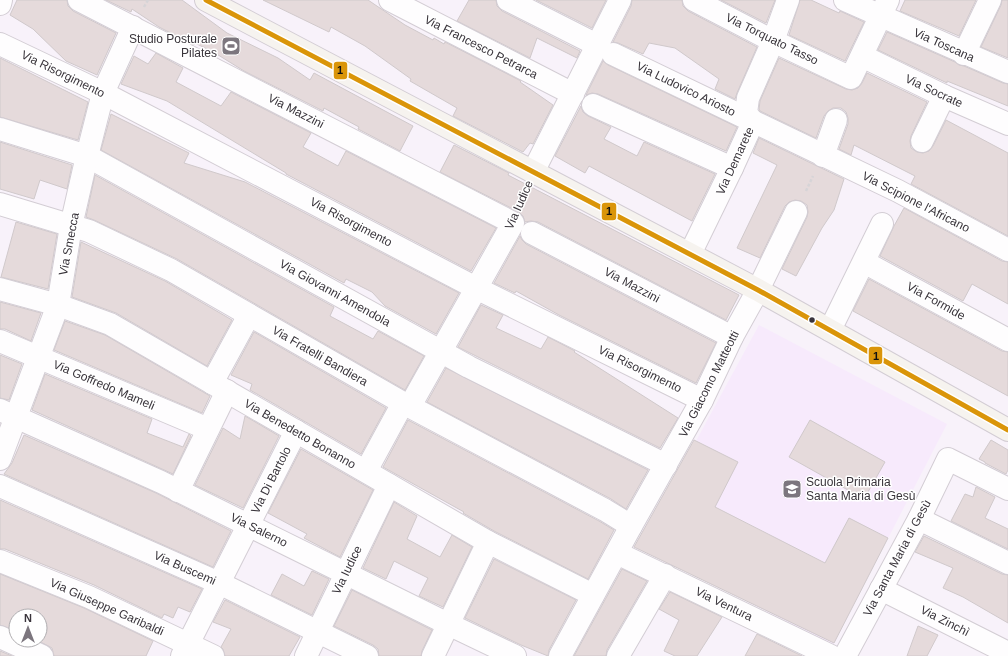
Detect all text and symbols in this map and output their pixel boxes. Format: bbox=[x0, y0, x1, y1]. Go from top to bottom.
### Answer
street label: Via Torquato Tasso bbox=[723, 10, 821, 68]
street label: Via Francesco Petrarca bbox=[422, 12, 540, 82]
street label: Via Toscana bbox=[911, 25, 977, 65]
place label: Studio Posturale Pilates bbox=[129, 32, 217, 60]
sports icon: Studio Posturale Pilates bbox=[220, 35, 242, 57]
street label: Via Risorgimento bbox=[19, 48, 107, 100]
street label: Via Ludovico Ariosto bbox=[634, 59, 738, 119]
line badge: 1 bbox=[333, 61, 348, 80]
text: 1 bbox=[337, 64, 343, 76]
street label: Via Socrate bbox=[903, 72, 965, 111]
street label: Via Mazzini bbox=[266, 91, 326, 131]
street label: Via Demarete bbox=[713, 125, 757, 197]
street label: Via Scipione l'Africano bbox=[860, 169, 972, 235]
street label: Via Iudice bbox=[502, 178, 536, 232]
street label: Via Risorgimento bbox=[307, 194, 395, 250]
line badge: 1 bbox=[601, 202, 617, 221]
text: 1 bbox=[606, 205, 612, 217]
street label: Via Smecca bbox=[56, 211, 82, 277]
street label: Via Giovanni Amendola bbox=[277, 257, 393, 329]
street label: Via Mazzini bbox=[602, 264, 662, 306]
street label: Via Formide bbox=[904, 279, 968, 323]
unlabelled marker bbox=[807, 315, 817, 325]
street label: Via Fratelli Bandiera bbox=[270, 323, 370, 389]
street label: Via Giacomo Matteotti bbox=[676, 328, 742, 440]
street label: Via Risorgimento bbox=[596, 343, 684, 395]
line badge: 1 bbox=[868, 346, 883, 365]
text: 1 bbox=[873, 350, 879, 362]
street label: Via Goffredo Mameli bbox=[51, 357, 157, 413]
street label: Via Benedetto Bonanno bbox=[242, 396, 359, 472]
street label: Via Di Bartolo bbox=[248, 444, 294, 516]
place label: Scuola Primaria Santa Maria di Gesù bbox=[806, 475, 915, 503]
school or university icon: Scuola Primaria Santa Maria di Gesù bbox=[781, 478, 803, 500]
street label: Via Santa Maria di Gesù bbox=[860, 497, 934, 619]
street label: Via Salerno bbox=[228, 510, 290, 550]
street label: Via Iudice bbox=[329, 543, 365, 597]
street label: Via Buscemi bbox=[152, 548, 218, 588]
street label: Via Giuseppe Garibaldi bbox=[48, 576, 166, 638]
street label: Via Ventura bbox=[693, 584, 755, 624]
street label: Via Zinchì bbox=[918, 603, 972, 639]
north arrow bbox=[8, 608, 48, 648]
text: N bbox=[24, 612, 32, 624]

